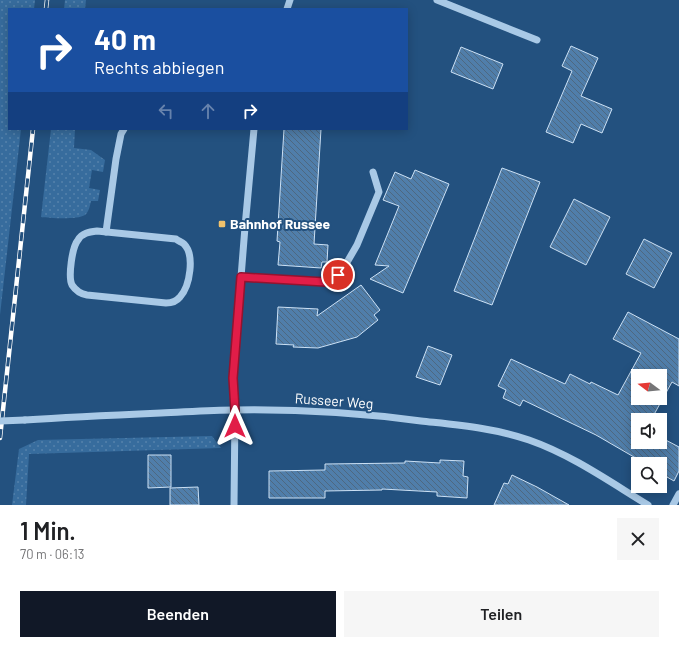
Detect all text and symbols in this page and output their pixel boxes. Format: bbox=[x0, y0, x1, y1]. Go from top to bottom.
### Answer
text: 40 m bbox=[94, 22, 156, 56]
icon: right bbox=[28, 24, 80, 76]
text: Rechts abbiegen bbox=[94, 56, 224, 78]
icon: left bbox=[155, 100, 177, 122]
icon: ahead bbox=[197, 100, 219, 122]
icon: right bbox=[239, 100, 261, 122]
place label: Bahnhof Russee bbox=[230, 215, 331, 232]
marker: Bahnhof Russee bbox=[217, 219, 227, 229]
pin bbox=[321, 258, 355, 292]
icon: arrive bbox=[327, 264, 349, 286]
north arrow bbox=[631, 369, 667, 405]
map controls bbox=[631, 369, 667, 493]
street label: Russeer Weg bbox=[294, 389, 374, 412]
position arrow bbox=[214, 405, 256, 447]
button: sound bbox=[631, 413, 667, 449]
button: search bbox=[631, 457, 667, 493]
text: 1 Min. bbox=[20, 516, 76, 545]
button: close bbox=[617, 518, 659, 560]
text: 70 m · 06:13 bbox=[20, 546, 84, 562]
button: Beenden bbox=[20, 591, 336, 637]
button: Teilen bbox=[344, 591, 659, 637]

